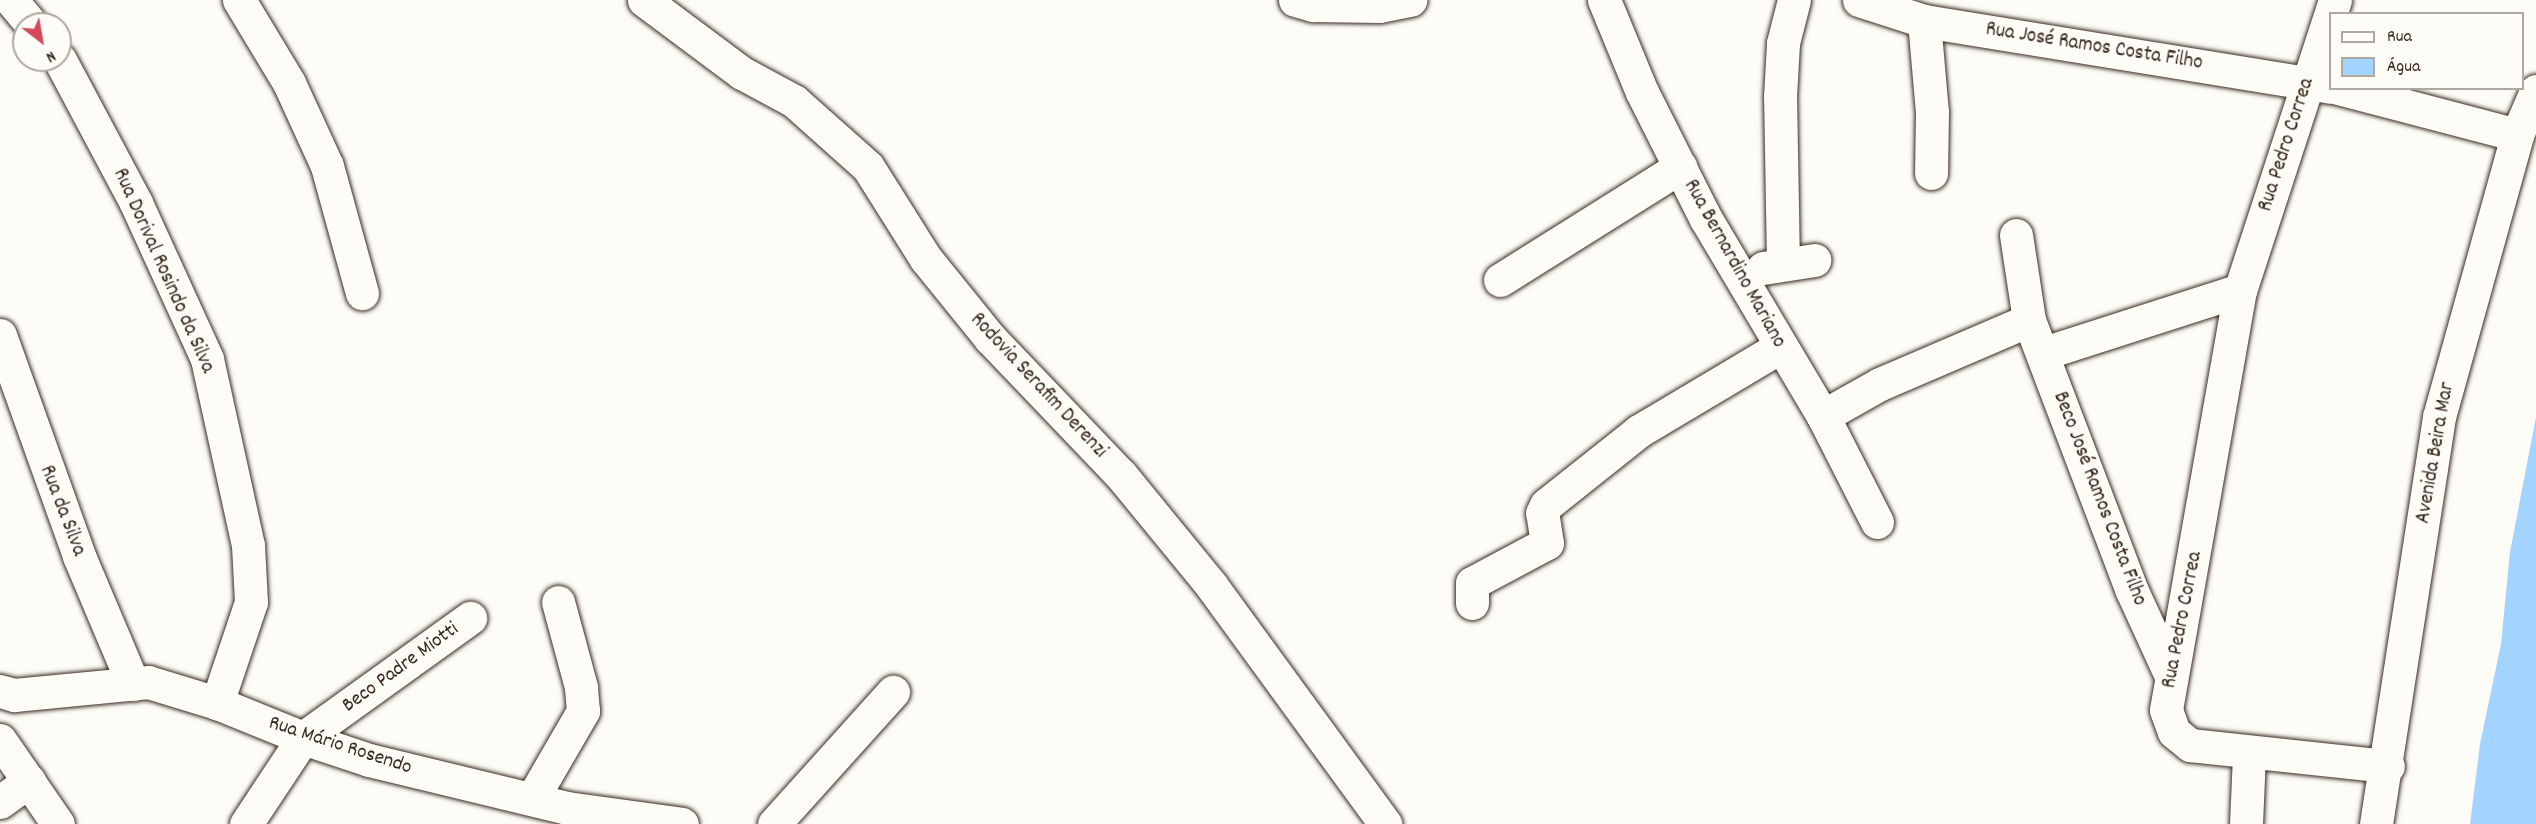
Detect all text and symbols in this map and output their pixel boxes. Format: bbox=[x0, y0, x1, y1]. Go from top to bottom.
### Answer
north arrow bbox=[12, 12, 72, 72]
legend bbox=[2329, 12, 2524, 90]
street label: Rua José Ramos Costa Filho bbox=[1984, 17, 2204, 77]
text: Rua bbox=[2387, 25, 2412, 50]
text: N bbox=[41, 44, 60, 68]
text: Água bbox=[2387, 55, 2420, 80]
street label: Rua Pedro Correa bbox=[2254, 75, 2320, 215]
street label: Rua Dorival Rosindo da Silva bbox=[106, 165, 220, 377]
street label: Rua Bernardino Mariano bbox=[1677, 175, 1791, 353]
street label: Rodovia Serafim Derenzi bbox=[964, 308, 1112, 464]
street label: Avenida Beira Mar bbox=[2411, 380, 2461, 526]
street label: Beco José Ramos Costa Filho bbox=[2047, 388, 2151, 610]
street label: Rua da Silva bbox=[33, 462, 91, 560]
street label: Rua Pedro Correa bbox=[2157, 549, 2209, 691]
street label: Beco Padre Miotti bbox=[338, 617, 464, 719]
street label: Rua Mário Rosendo bbox=[265, 711, 415, 781]

